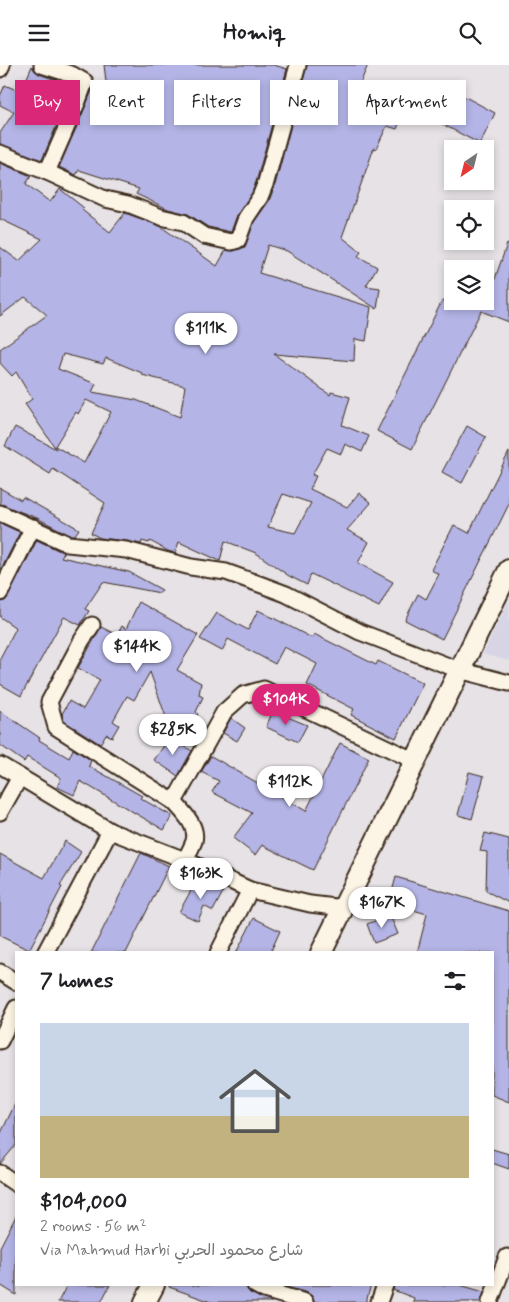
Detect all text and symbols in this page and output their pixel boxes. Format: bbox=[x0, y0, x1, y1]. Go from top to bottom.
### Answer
icon: menu bbox=[25, 19, 53, 47]
text: Homiq bbox=[223, 19, 286, 47]
icon: search bbox=[456, 19, 484, 47]
chip: Buy bbox=[15, 80, 80, 125]
chip: Rent bbox=[90, 80, 164, 125]
chip: Filters bbox=[174, 80, 260, 125]
chip: New bbox=[270, 80, 338, 125]
chip: Apartment bbox=[348, 80, 466, 125]
north arrow bbox=[444, 140, 494, 190]
map controls bbox=[444, 140, 494, 310]
button: locate bbox=[444, 200, 494, 250]
button: layers bbox=[444, 260, 494, 310]
pin: $111K bbox=[171, 313, 241, 355]
text: $111K bbox=[186, 318, 226, 339]
pin: $144K bbox=[102, 631, 172, 673]
text: $144K bbox=[114, 636, 161, 657]
pin: $104K bbox=[251, 683, 321, 726]
text: $104K bbox=[263, 689, 309, 710]
pin: $285K bbox=[138, 713, 208, 756]
text: $285K bbox=[150, 719, 196, 740]
pin: $112K bbox=[255, 765, 325, 808]
text: $112K bbox=[268, 771, 312, 792]
pin: $163K bbox=[166, 857, 236, 900]
text: $163K bbox=[179, 863, 223, 884]
pin: $167K bbox=[347, 887, 417, 929]
text: $167K bbox=[359, 892, 405, 913]
text: 7 homes bbox=[40, 967, 113, 995]
icon: filters bbox=[441, 967, 469, 995]
icon: home bbox=[210, 1056, 300, 1146]
text: $104,000 bbox=[40, 1188, 127, 1216]
text: 2 rooms · 56 m² bbox=[40, 1216, 147, 1237]
text: Via Mahmud Harbi شارع محمود الحربي bbox=[40, 1240, 303, 1261]

